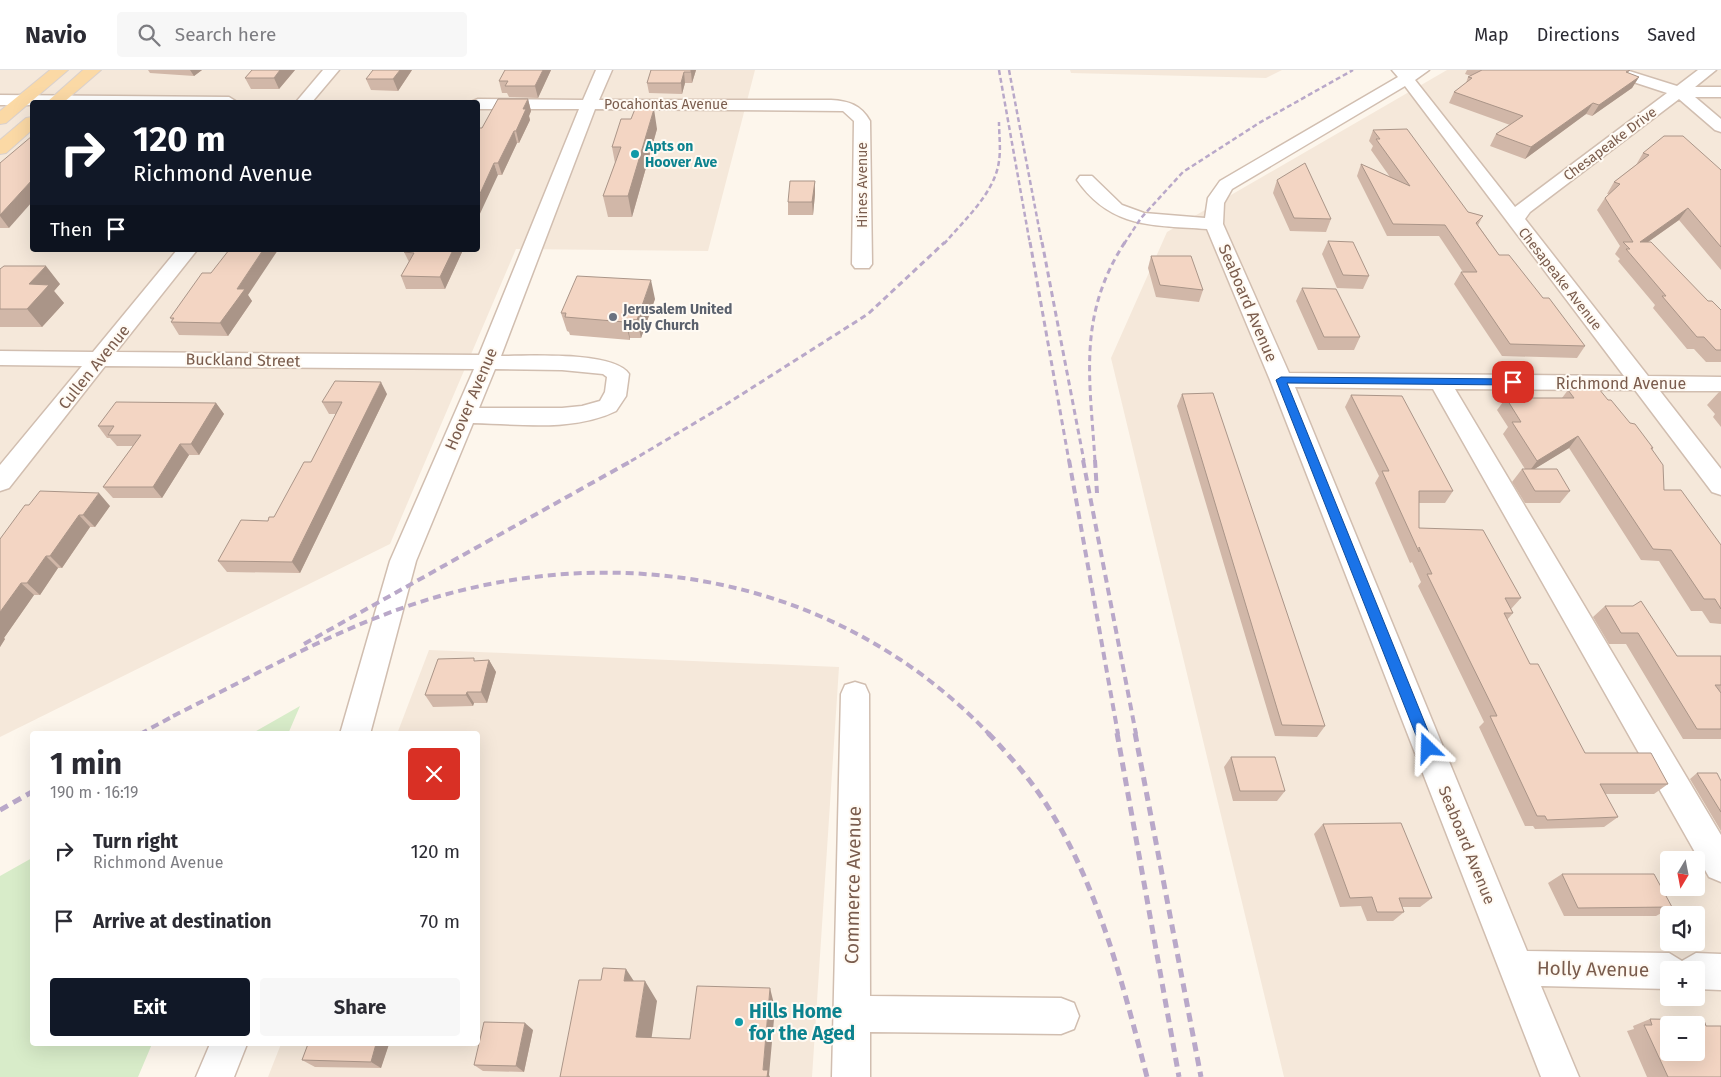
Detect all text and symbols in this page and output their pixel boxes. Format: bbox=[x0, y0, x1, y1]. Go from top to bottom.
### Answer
search box bbox=[117, 12, 467, 57]
text: Navio bbox=[25, 21, 87, 49]
icon: search bbox=[135, 21, 163, 49]
text: Search here bbox=[175, 23, 276, 46]
text: Map bbox=[1474, 24, 1509, 46]
text: Directions bbox=[1537, 24, 1619, 46]
text: Saved bbox=[1647, 24, 1696, 46]
street label: Pocahontas Avenue bbox=[604, 96, 728, 113]
street label: Chesapeake Drive bbox=[1560, 103, 1660, 185]
text: 120 m bbox=[133, 118, 226, 160]
icon: right bbox=[50, 120, 115, 185]
place label: Apts on Hoover Ave bbox=[644, 138, 718, 171]
street label: Hines Avenue bbox=[854, 142, 871, 228]
marker: Apts on Hoover Ave bbox=[629, 148, 641, 160]
text: Richmond Avenue bbox=[133, 160, 313, 187]
icon: arrive bbox=[102, 215, 130, 243]
text: Then bbox=[50, 218, 92, 241]
street label: Chesapeake Avenue bbox=[1515, 224, 1605, 334]
street label: Seaboard Avenue bbox=[1215, 241, 1281, 365]
place label: Jerusalem United Holy Church bbox=[622, 301, 732, 334]
marker: Jerusalem United Holy Church bbox=[607, 311, 619, 323]
street label: Cullen Avenue bbox=[54, 321, 134, 413]
street label: Hoover Avenue bbox=[441, 345, 501, 453]
street label: Buckland Street bbox=[185, 349, 301, 371]
pin bbox=[1492, 361, 1534, 403]
icon: arrive bbox=[1499, 368, 1527, 396]
street label: Richmond Avenue bbox=[1556, 374, 1686, 393]
position arrow bbox=[1401, 721, 1453, 773]
text: 1 min bbox=[50, 746, 122, 782]
button: close bbox=[408, 748, 460, 800]
text: 190 m · 16:19 bbox=[50, 783, 139, 802]
street label: Seaboard Avenue bbox=[1435, 783, 1499, 907]
street label: Commerce Avenue bbox=[840, 806, 866, 964]
text: Turn right bbox=[93, 830, 178, 853]
icon: right bbox=[50, 837, 78, 865]
text: 120 m bbox=[410, 840, 460, 863]
north arrow bbox=[1660, 851, 1705, 896]
map controls bbox=[1660, 851, 1705, 1061]
text: Richmond Avenue bbox=[93, 853, 224, 872]
button: sound bbox=[1660, 906, 1705, 951]
icon: arrive bbox=[50, 907, 78, 935]
text: Arrive at destination bbox=[93, 910, 272, 933]
text: 70 m bbox=[420, 910, 460, 933]
street label: Holly Avenue bbox=[1537, 957, 1649, 981]
button: + bbox=[1660, 961, 1705, 1006]
button: Exit bbox=[50, 978, 250, 1036]
button: Share bbox=[260, 978, 460, 1036]
place label: Hills Home for the Aged bbox=[749, 1000, 855, 1045]
marker: Hills Home for the Aged bbox=[733, 1016, 745, 1028]
button: − bbox=[1660, 1016, 1705, 1061]

